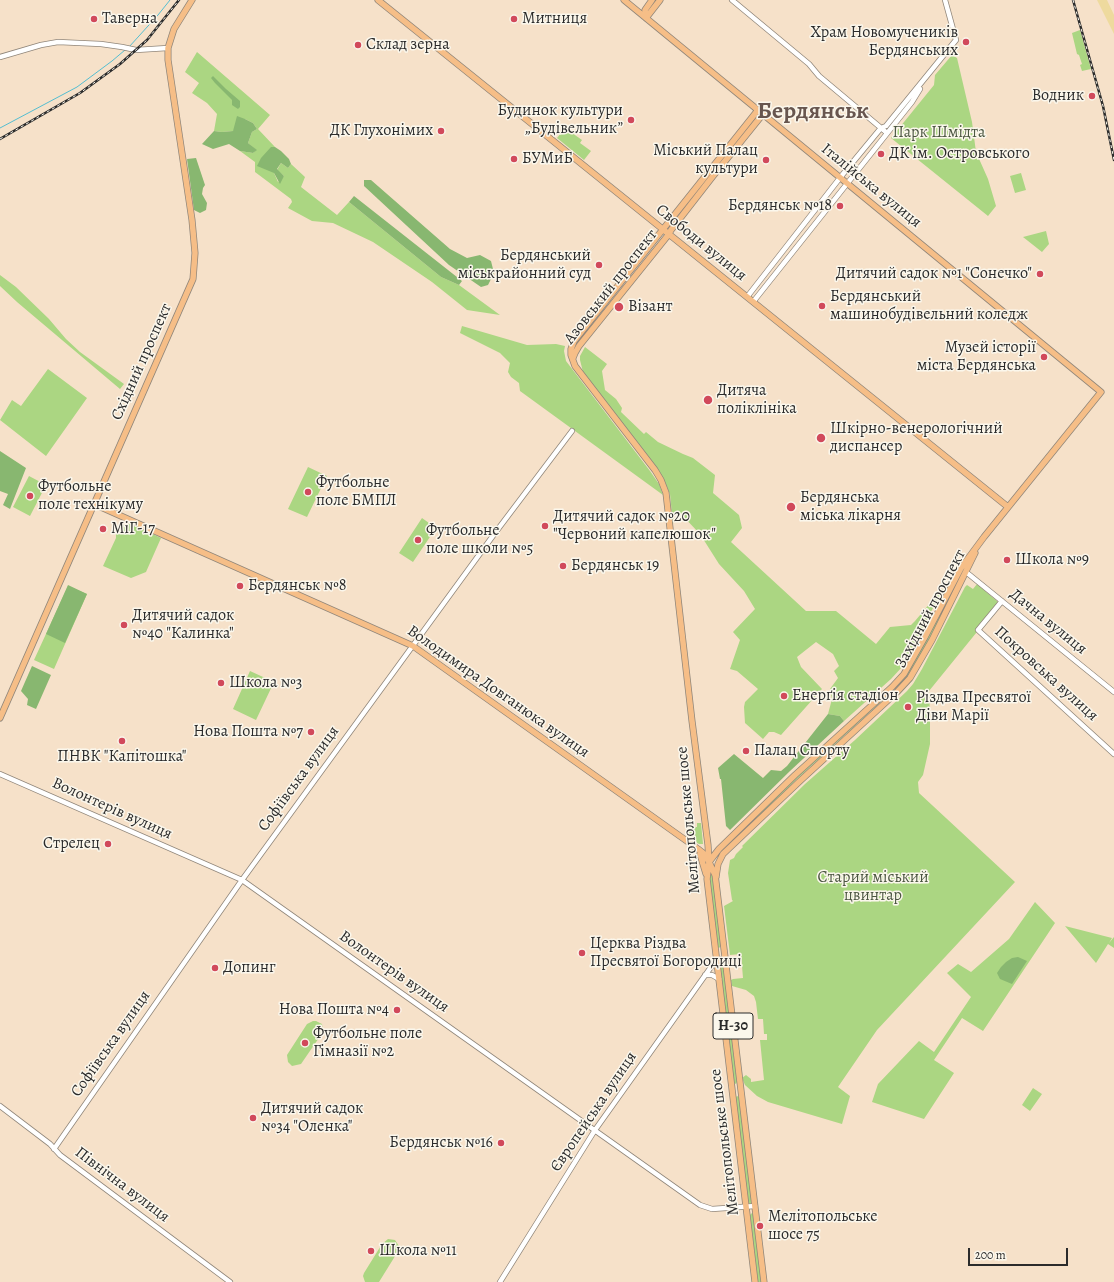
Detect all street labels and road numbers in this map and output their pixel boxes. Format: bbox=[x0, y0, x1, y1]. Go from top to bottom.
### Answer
street label: Італійська вулиця bbox=[817, 140, 925, 232]
street label: Свободи вулиця bbox=[652, 201, 750, 285]
street label: Азовський проспект bbox=[560, 226, 662, 348]
street label: Східний проспект bbox=[108, 301, 176, 423]
street label: Західний проспект bbox=[892, 546, 970, 672]
street label: Дачна вулиця bbox=[1005, 585, 1091, 659]
street label: Володимира Довганюка вулиця bbox=[403, 622, 593, 762]
street label: Покровська вулиця bbox=[990, 622, 1102, 726]
street label: Софіївська вулиця bbox=[254, 723, 344, 835]
street label: Мелітопольське шосе bbox=[673, 746, 705, 894]
street label: Волонтерів вулиця bbox=[49, 774, 175, 844]
street label: Волонтерів вулиця bbox=[335, 927, 453, 1017]
street label: Софіївська вулиця bbox=[67, 987, 155, 1101]
road number: Н-30 bbox=[713, 1013, 753, 1039]
street label: Європейська вулиця bbox=[547, 1048, 641, 1176]
street label: Мелітопольське шосе bbox=[706, 1067, 744, 1217]
street label: Північна вулиця bbox=[71, 1143, 173, 1227]

